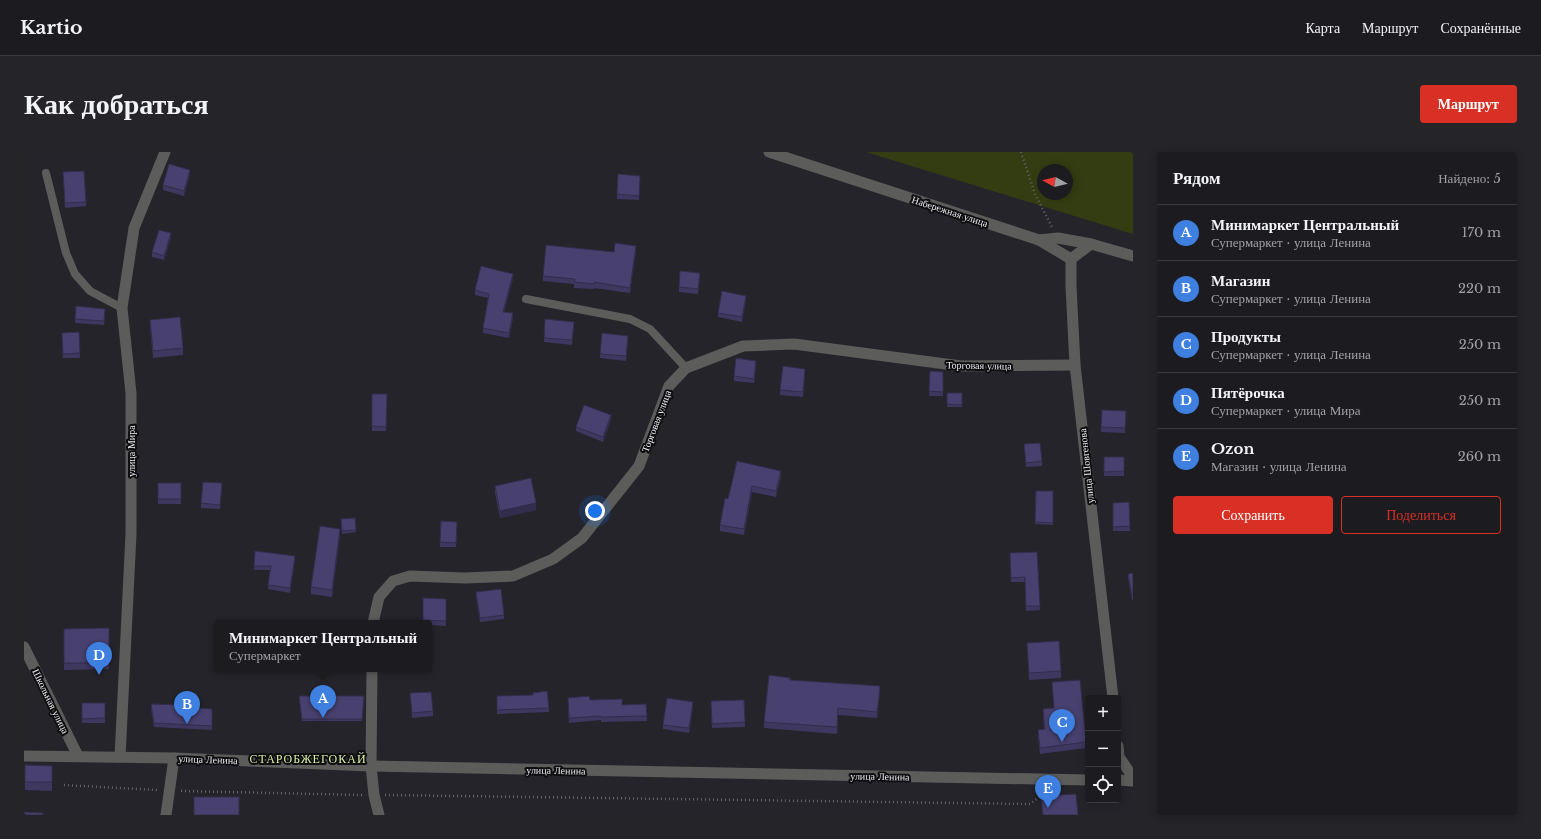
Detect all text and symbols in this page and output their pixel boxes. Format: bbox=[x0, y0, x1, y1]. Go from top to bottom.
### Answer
text: Kartio bbox=[20, 16, 83, 39]
text: Карта bbox=[1305, 19, 1340, 37]
text: Маршрут bbox=[1362, 19, 1418, 37]
text: Сохранённые bbox=[1440, 19, 1521, 37]
button: Маршрут bbox=[1420, 85, 1517, 123]
text: Как добраться bbox=[24, 87, 209, 122]
north arrow bbox=[1037, 164, 1073, 200]
text: Рядом bbox=[1173, 168, 1221, 189]
text: Найдено: 5 bbox=[1438, 170, 1501, 187]
street label: Набережная улица bbox=[910, 193, 990, 230]
text: Минимаркет Центральный bbox=[1211, 215, 1399, 234]
text: A bbox=[1181, 224, 1191, 241]
text: 170 m bbox=[1462, 224, 1501, 241]
text: Супермаркет · улица Ленина bbox=[1211, 234, 1371, 251]
text: Магазин bbox=[1211, 271, 1270, 290]
text: B bbox=[1181, 280, 1191, 297]
text: 220 m bbox=[1458, 280, 1501, 297]
text: Супермаркет · улица Ленина bbox=[1211, 290, 1371, 307]
text: Продукты bbox=[1211, 327, 1281, 346]
text: C bbox=[1181, 336, 1191, 353]
text: 250 m bbox=[1459, 336, 1501, 353]
text: Супермаркет · улица Ленина bbox=[1211, 346, 1371, 363]
street label: Торговая улица bbox=[946, 358, 1012, 373]
text: Пятёрочка bbox=[1211, 383, 1285, 402]
street label: Торговая улица bbox=[639, 388, 674, 454]
text: D bbox=[1180, 392, 1192, 409]
text: 250 m bbox=[1459, 392, 1501, 409]
text: Супермаркет · улица Мира bbox=[1211, 402, 1361, 419]
street label: улица Мира bbox=[125, 425, 138, 477]
street label: улица Шовгенова bbox=[1076, 427, 1097, 504]
text: Ozon bbox=[1211, 439, 1254, 458]
text: E bbox=[1181, 448, 1191, 465]
text: 260 m bbox=[1458, 448, 1501, 465]
text: Магазин · улица Ленина bbox=[1211, 458, 1347, 475]
button: Сохранить bbox=[1173, 496, 1333, 534]
button: Поделиться bbox=[1341, 496, 1501, 534]
your location bbox=[585, 501, 605, 521]
popup bbox=[214, 620, 432, 672]
text: Минимаркет Центральный bbox=[229, 628, 417, 647]
pin: D bbox=[86, 642, 112, 675]
text: Супермаркет bbox=[229, 647, 301, 664]
street label: Школьная улица bbox=[29, 667, 72, 736]
pin: A bbox=[310, 685, 336, 718]
pin: B bbox=[174, 691, 200, 724]
map controls bbox=[1085, 695, 1121, 803]
button: + bbox=[1085, 695, 1121, 731]
pin: C bbox=[1049, 709, 1075, 742]
button: − bbox=[1085, 731, 1121, 767]
district label: СТАРОБЖЕГОКАЙ bbox=[249, 751, 367, 766]
street label: улица Ленина bbox=[178, 752, 238, 767]
street label: улица Ленина bbox=[526, 763, 586, 778]
button: locate bbox=[1085, 767, 1121, 803]
street label: улица Ленина bbox=[850, 769, 910, 784]
pin: E bbox=[1035, 775, 1061, 808]

